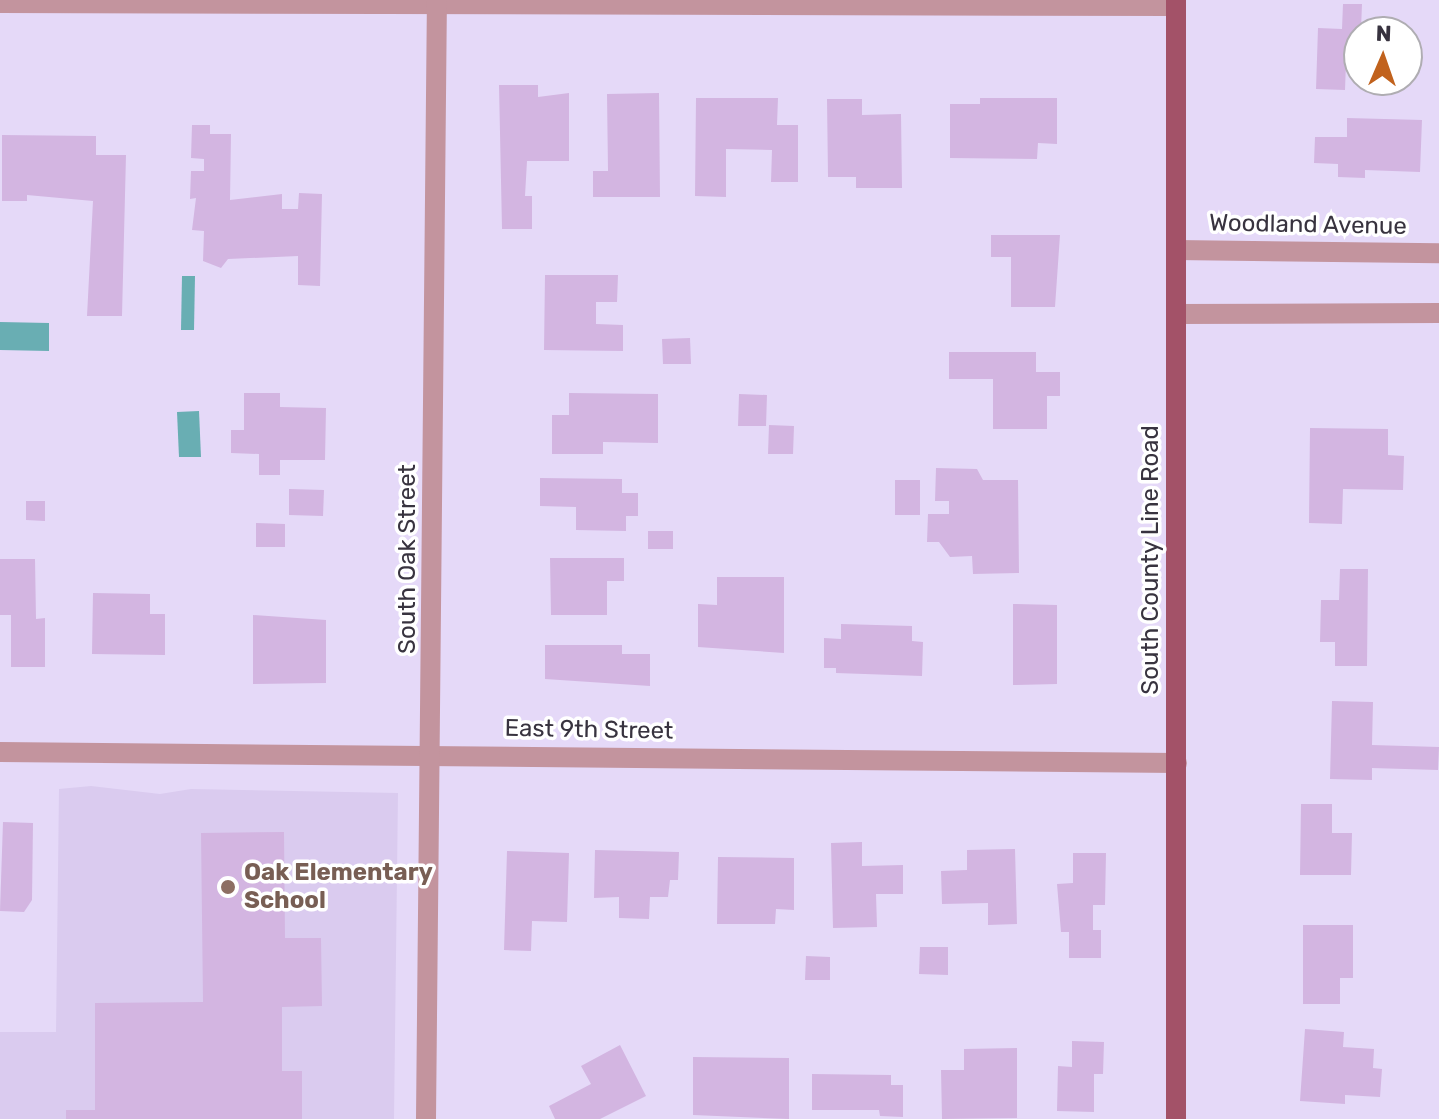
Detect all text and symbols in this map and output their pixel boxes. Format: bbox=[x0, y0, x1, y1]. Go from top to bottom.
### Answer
north arrow bbox=[1343, 16, 1423, 96]
text: N bbox=[1375, 20, 1392, 47]
street label: Woodland Avenue bbox=[1209, 209, 1407, 241]
street label: South County Line Road bbox=[1137, 425, 1165, 695]
street label: South Oak Street bbox=[394, 464, 422, 654]
street label: East 9th Street bbox=[504, 714, 674, 746]
place label: Oak Elementary School bbox=[244, 859, 433, 915]
marker: Oak Elementary School bbox=[219, 878, 237, 896]

